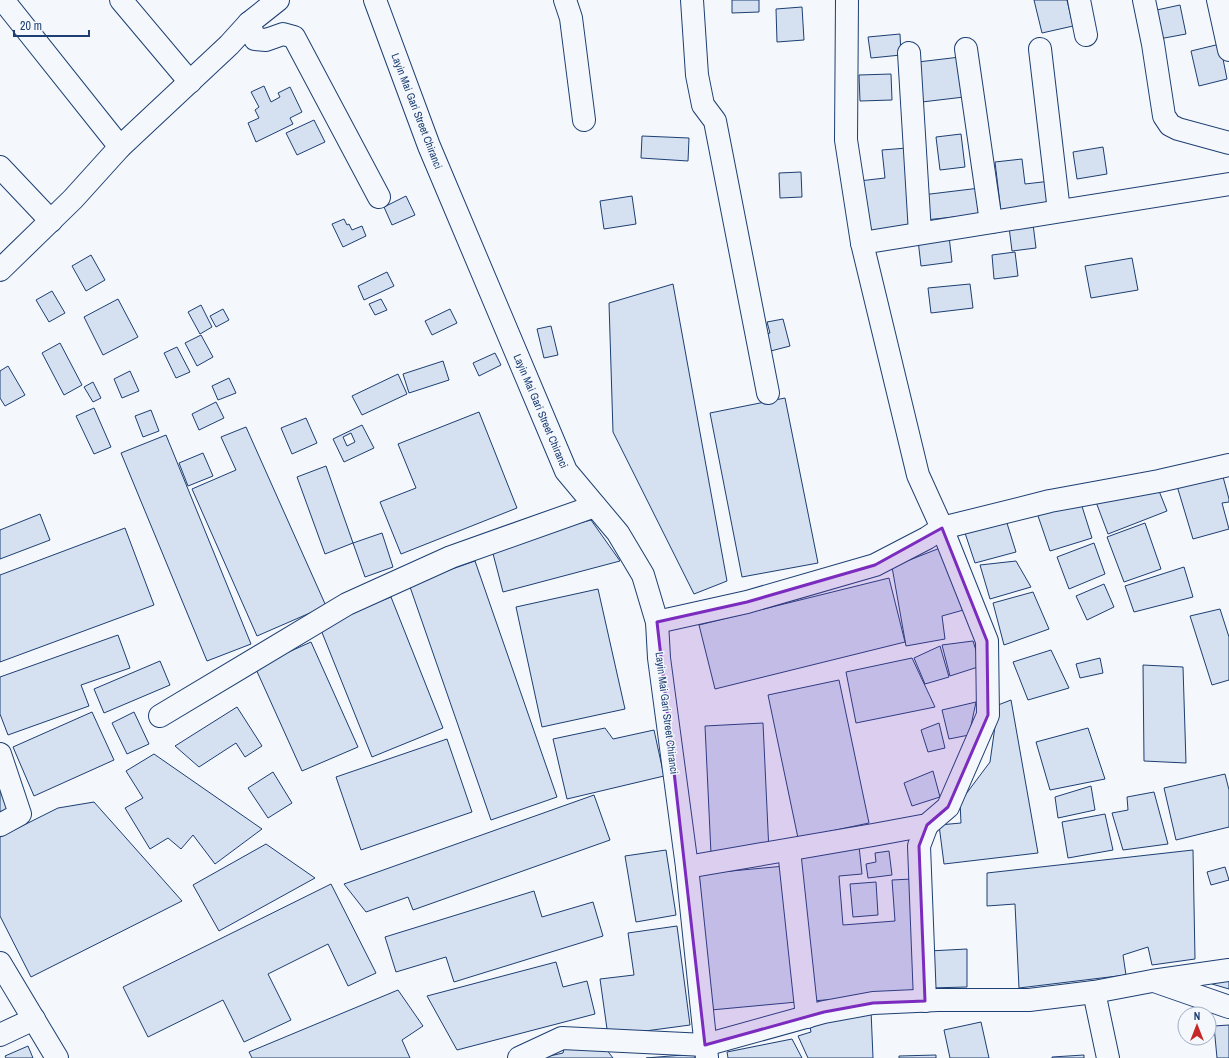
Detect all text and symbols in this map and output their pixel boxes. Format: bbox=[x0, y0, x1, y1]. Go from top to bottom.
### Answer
scale bar bbox=[14, 12, 89, 38]
text: 20 m bbox=[20, 18, 42, 34]
street label: Layin Mai Gari Street Chiranci bbox=[388, 51, 446, 171]
street label: Layin Mai Gari Street Chiranci bbox=[511, 352, 571, 470]
street label: Layin Mai Gari Street Chiranci bbox=[653, 651, 681, 775]
north arrow bbox=[1177, 1006, 1217, 1046]
text: N bbox=[1194, 1009, 1200, 1023]

